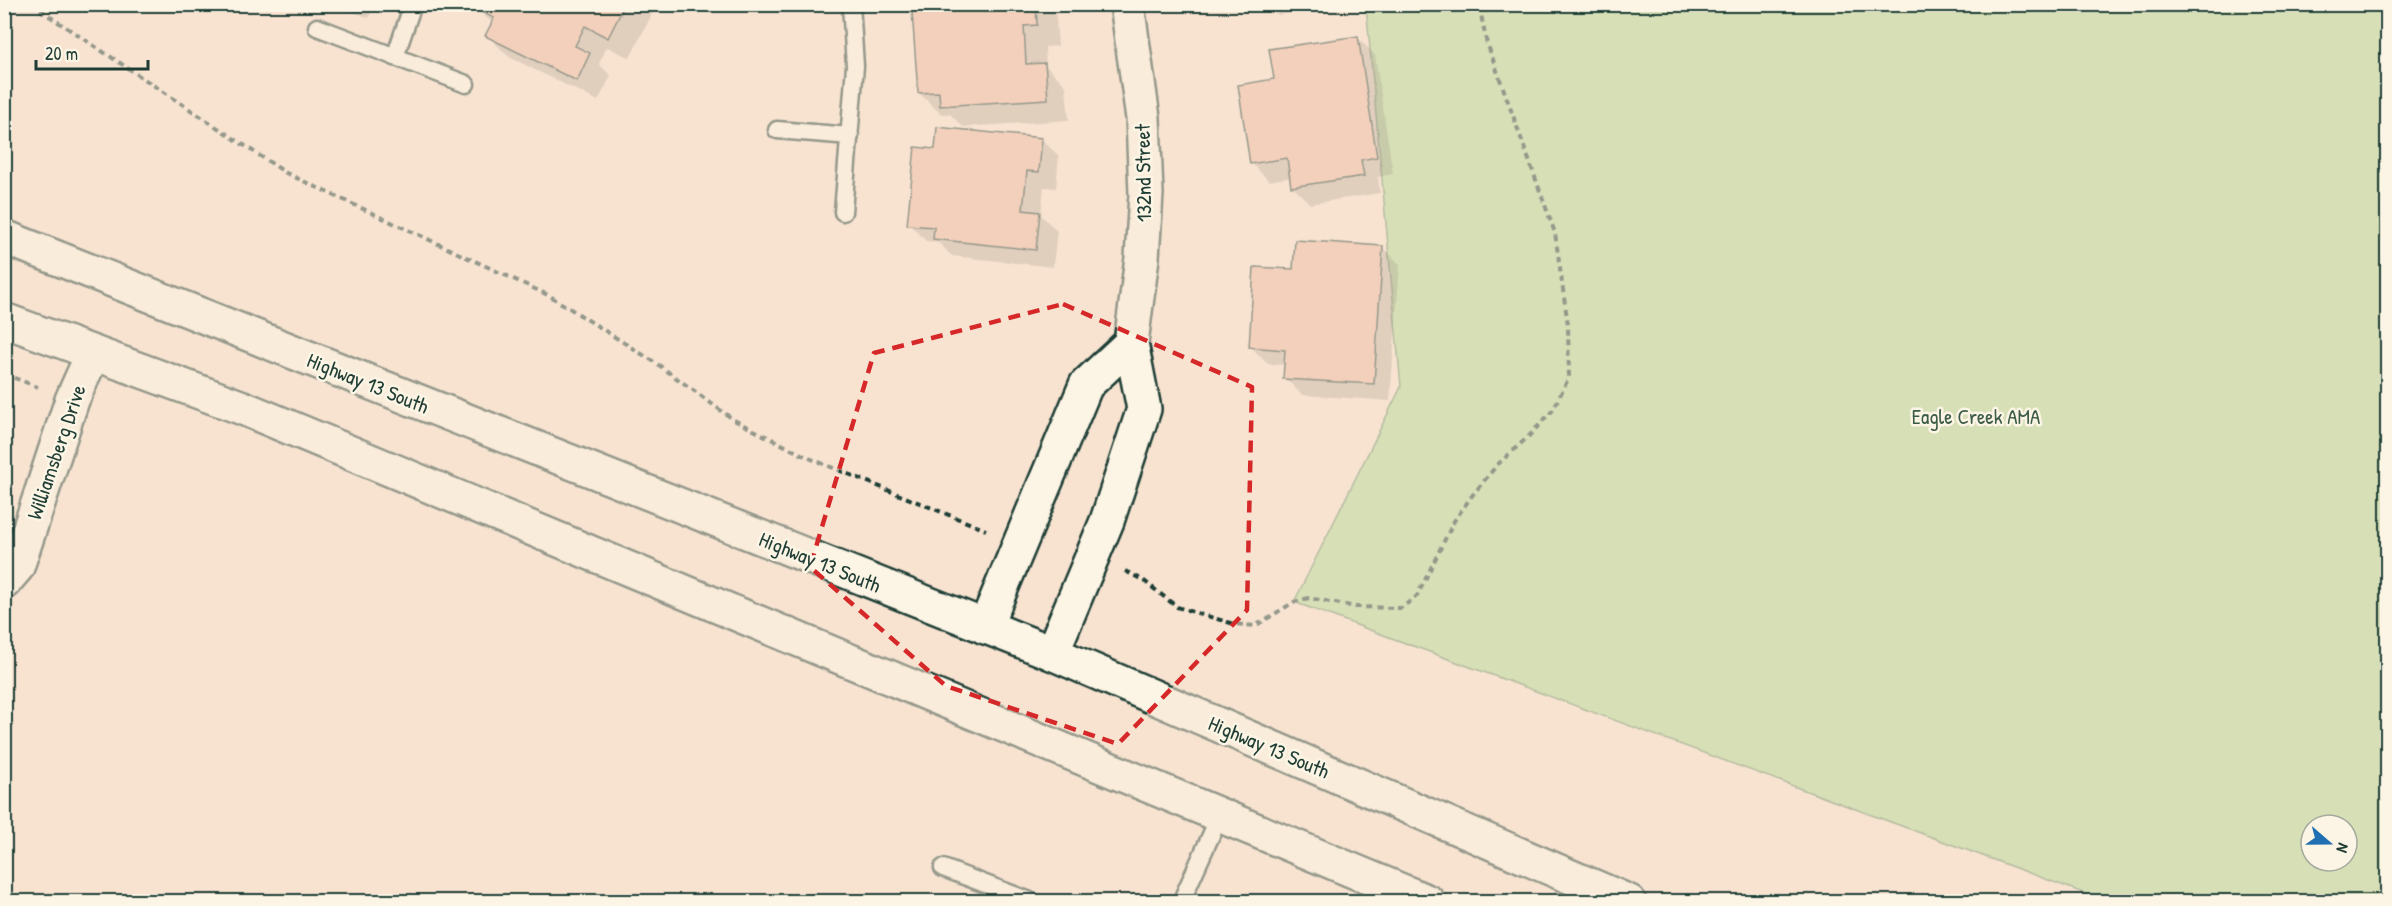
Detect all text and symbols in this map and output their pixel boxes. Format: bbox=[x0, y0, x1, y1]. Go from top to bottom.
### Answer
scale bar bbox=[36, 33, 148, 71]
text: 20 m bbox=[45, 41, 78, 66]
street label: 132nd Street bbox=[1128, 123, 1158, 222]
street label: Highway 13 South bbox=[303, 345, 433, 421]
street label: Williamsberg Drive bbox=[19, 381, 93, 523]
park label: Eagle Creek AMA bbox=[1912, 402, 2040, 431]
street label: Highway 13 South bbox=[755, 524, 885, 600]
street label: Highway 13 South bbox=[1204, 708, 1334, 786]
north arrow bbox=[2299, 813, 2359, 873]
text: N bbox=[2331, 840, 2355, 856]

